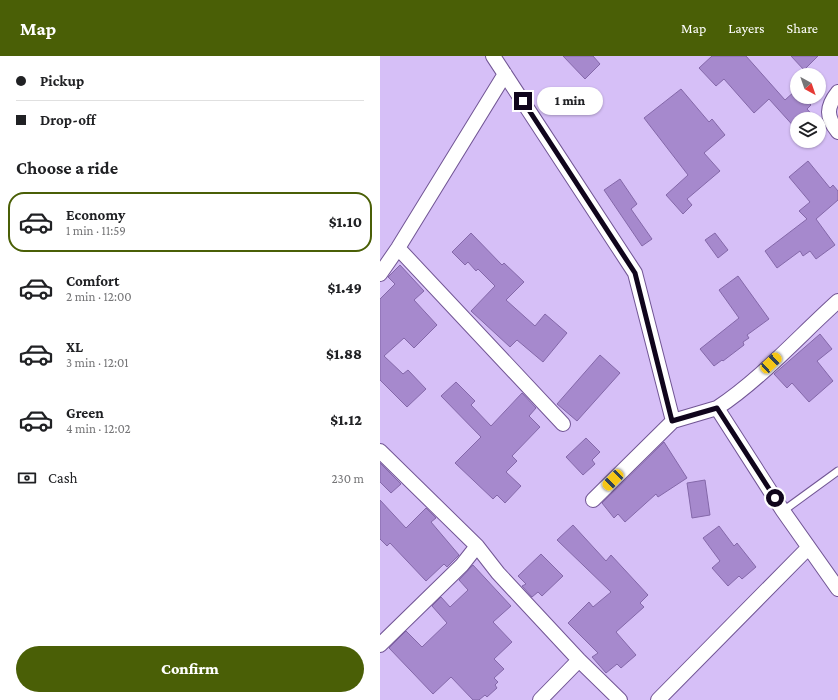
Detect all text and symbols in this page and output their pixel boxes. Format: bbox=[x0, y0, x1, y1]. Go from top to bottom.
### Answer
text: Map bbox=[20, 18, 56, 39]
text: Map bbox=[681, 20, 706, 36]
text: Layers bbox=[728, 20, 765, 36]
text: Share bbox=[787, 20, 818, 36]
north arrow bbox=[790, 68, 826, 104]
map controls bbox=[790, 68, 826, 148]
text: Pickup bbox=[40, 73, 84, 89]
callout: 1 min bbox=[537, 87, 603, 115]
route end bbox=[514, 92, 532, 110]
text: 1 min bbox=[555, 93, 585, 108]
text: Drop-off bbox=[40, 112, 96, 128]
button: layers bbox=[790, 112, 826, 148]
text: Choose a ride bbox=[16, 158, 118, 178]
icon: car bbox=[18, 204, 54, 240]
text: Economy bbox=[66, 207, 125, 223]
text: $1.10 bbox=[329, 214, 362, 230]
text: 1 min · 11:59 bbox=[66, 223, 126, 238]
icon: car bbox=[18, 270, 54, 306]
text: Comfort bbox=[66, 273, 120, 289]
text: $1.49 bbox=[328, 280, 362, 296]
text: 2 min · 12:00 bbox=[66, 289, 132, 304]
icon: car bbox=[18, 336, 54, 372]
text: XL bbox=[66, 339, 83, 355]
text: $1.88 bbox=[326, 346, 362, 362]
car bbox=[758, 350, 784, 376]
text: 3 min · 12:01 bbox=[66, 355, 129, 370]
icon: car bbox=[18, 402, 54, 438]
text: Green bbox=[66, 405, 104, 421]
text: $1.12 bbox=[330, 412, 362, 428]
text: 4 min · 12:02 bbox=[66, 421, 131, 436]
icon: cash bbox=[16, 467, 38, 489]
car bbox=[600, 467, 626, 493]
text: Cash bbox=[48, 470, 78, 486]
text: 230 m bbox=[331, 471, 364, 486]
route start bbox=[766, 489, 784, 507]
button: Confirm bbox=[16, 646, 364, 692]

